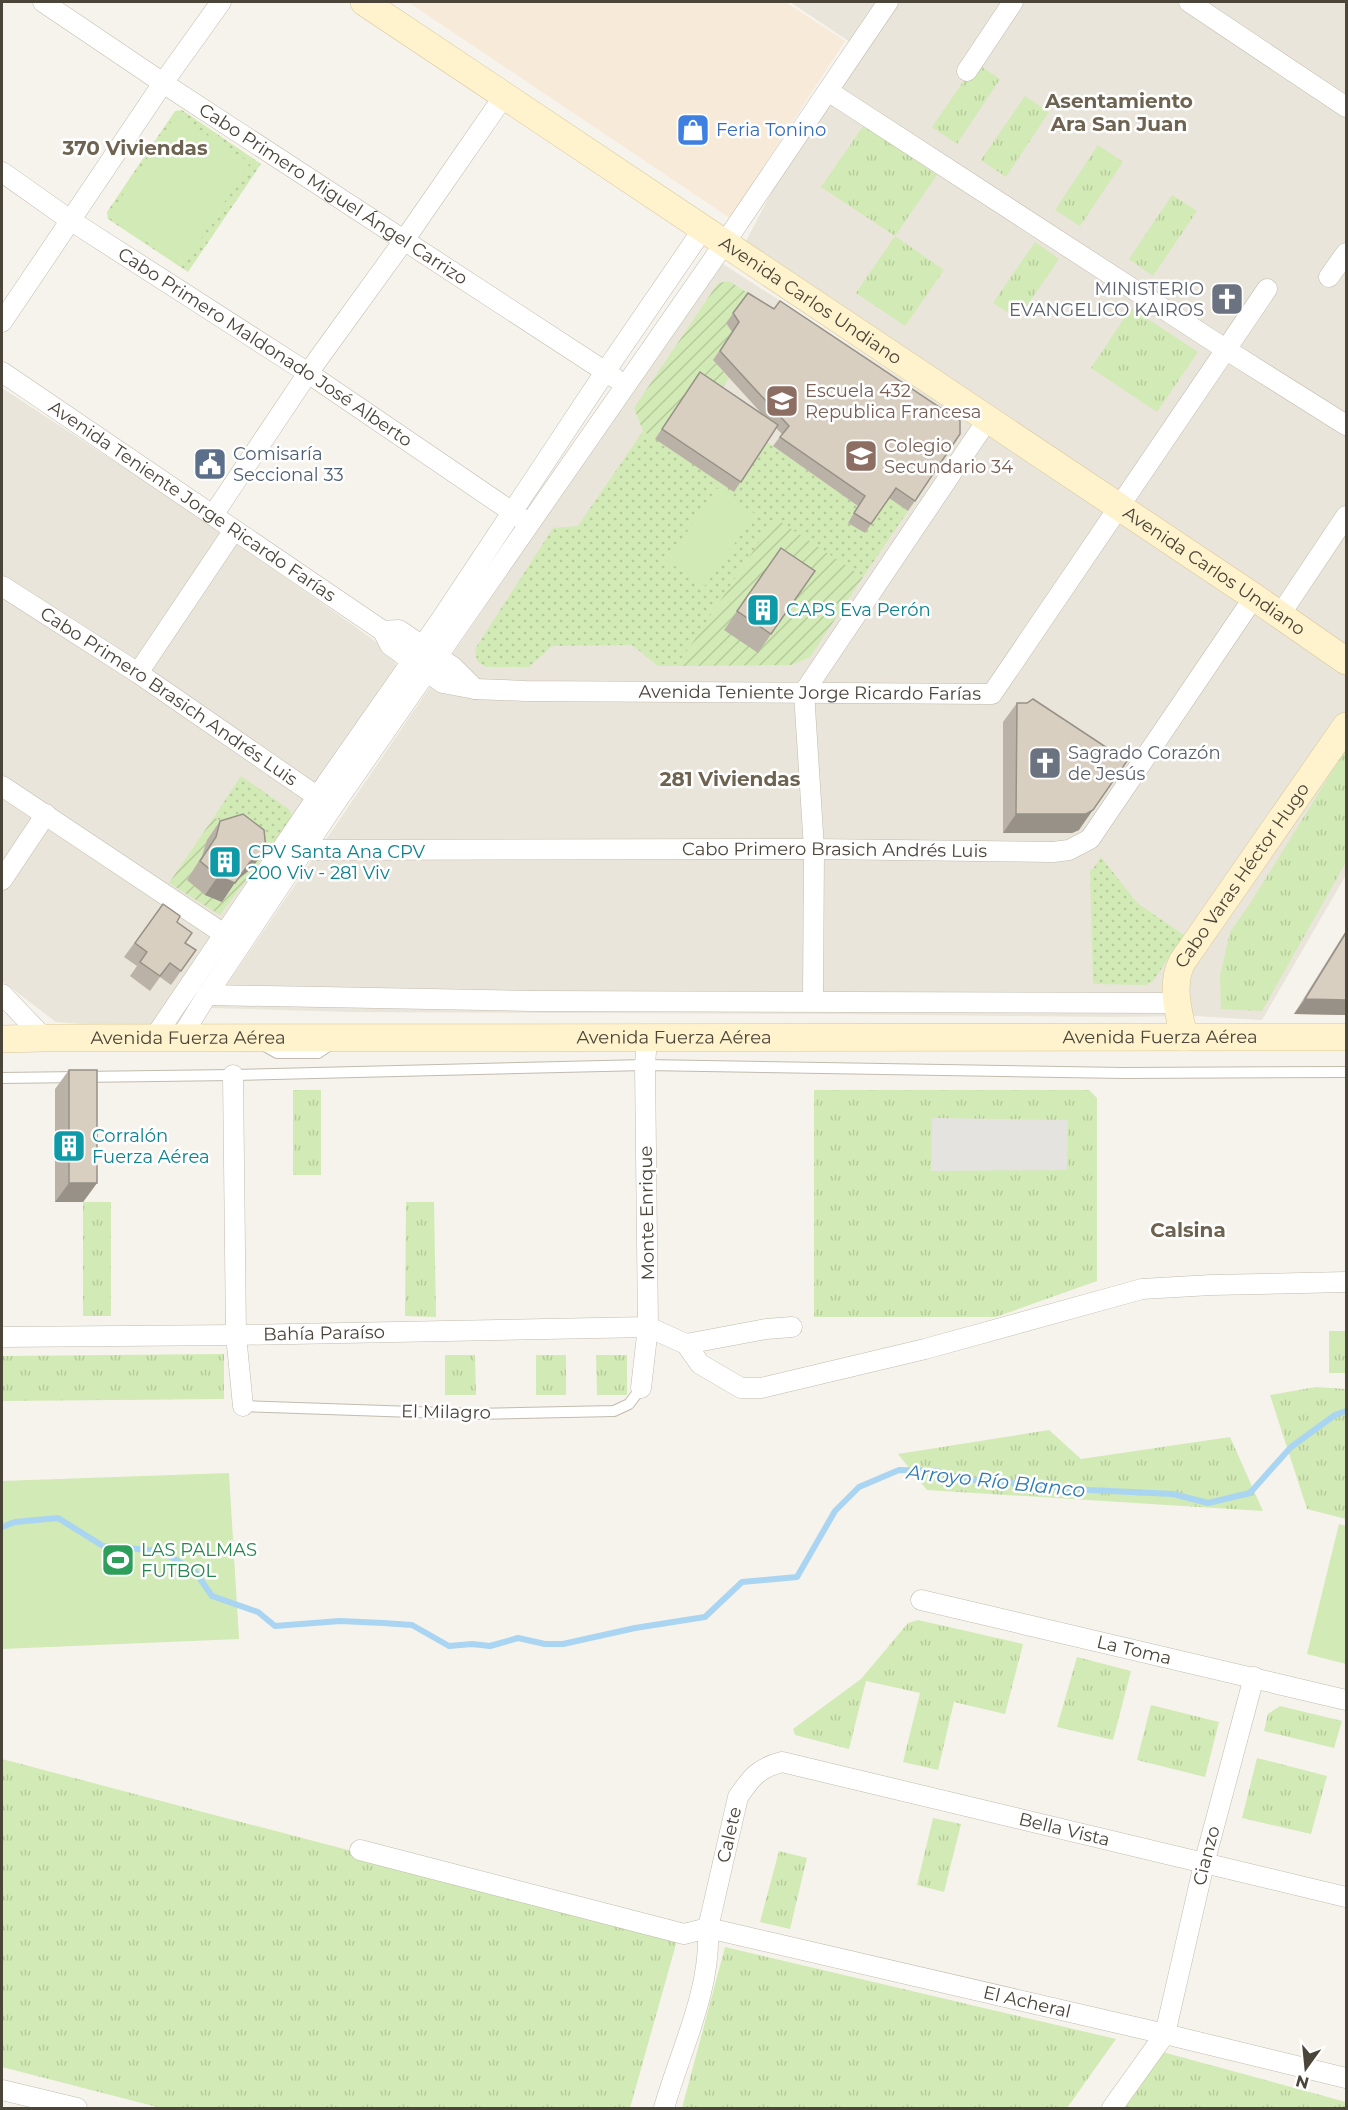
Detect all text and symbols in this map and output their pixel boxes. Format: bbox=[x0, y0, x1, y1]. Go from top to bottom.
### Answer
district label: Asentamiento Ara San Juan bbox=[1044, 89, 1193, 136]
street label: Cabo Primero Miguel Ángel Carrizo bbox=[195, 98, 472, 290]
shop icon: Feria Tonino bbox=[675, 112, 711, 148]
place label: Feria Tonino bbox=[716, 119, 826, 141]
district label: 370 Viviendas bbox=[61, 136, 208, 160]
street label: Avenida Carlos Undiano bbox=[715, 232, 906, 369]
street label: Cabo Primero Maldonado José Alberto bbox=[114, 243, 416, 452]
place label: MINISTERIO EVANGELICO KAIROS bbox=[1009, 278, 1204, 321]
church icon: MINISTERIO EVANGELICO KAIROS bbox=[1209, 281, 1245, 317]
place label: Escuela 432 Republica Francesa bbox=[805, 380, 981, 423]
school or university icon: Escuela 432 Republica Francesa bbox=[764, 383, 800, 419]
street label: Avenida Teniente Jorge Ricardo Farías bbox=[44, 396, 340, 607]
place label: Colegio Secundario 34 bbox=[884, 435, 1013, 478]
school or university icon: Colegio Secundario 34 bbox=[843, 438, 879, 474]
place label: Comisaría Seccional 33 bbox=[233, 443, 344, 486]
public building icon: Comisaría Seccional 33 bbox=[192, 446, 228, 482]
street label: Avenida Carlos Undiano bbox=[1119, 502, 1309, 640]
building icon: CAPS Eva Perón bbox=[745, 592, 781, 628]
place label: CAPS Eva Perón bbox=[786, 599, 931, 621]
street label: Cabo Primero Brasich Andrés Luis bbox=[36, 602, 302, 791]
street label: Avenida Teniente Jorge Ricardo Farías bbox=[639, 681, 981, 705]
place label: Sagrado Corazón de Jesús bbox=[1068, 742, 1221, 785]
church icon: Sagrado Corazón de Jesús bbox=[1027, 745, 1063, 781]
district label: 281 Viviendas bbox=[660, 767, 801, 791]
street label: Cabo Varas Héctor Hugo bbox=[1170, 779, 1314, 972]
street label: Cabo Primero Brasich Andrés Luis bbox=[682, 838, 988, 862]
place label: CPV Santa Ana CPV 200 Viv - 281 Viv bbox=[248, 841, 426, 884]
building icon: CPV Santa Ana CPV 200 Viv - 281 Viv bbox=[207, 844, 243, 880]
street label: Avenida Fuerza Aérea bbox=[576, 1026, 772, 1049]
street label: Avenida Fuerza Aérea bbox=[1062, 1026, 1258, 1048]
street label: Avenida Fuerza Aérea bbox=[90, 1027, 286, 1049]
place label: Corralón Fuerza Aérea bbox=[92, 1125, 210, 1168]
building icon: Corralón Fuerza Aérea bbox=[51, 1128, 87, 1164]
street label: Monte Enrique bbox=[635, 1145, 659, 1280]
district label: Calsina bbox=[1150, 1218, 1226, 1242]
street label: Bahía Paraíso bbox=[263, 1321, 385, 1345]
street label: El Milagro bbox=[401, 1400, 491, 1424]
water label: Arroyo Río Blanco bbox=[905, 1460, 1086, 1502]
place label: LAS PALMAS FUTBOL bbox=[141, 1539, 257, 1582]
sports icon: LAS PALMAS FUTBOL bbox=[100, 1542, 136, 1578]
street label: La Toma bbox=[1095, 1631, 1174, 1670]
street label: Calete bbox=[712, 1805, 746, 1865]
street label: Bella Vista bbox=[1016, 1808, 1112, 1851]
street label: Cianzo bbox=[1188, 1824, 1225, 1888]
street label: El Acheral bbox=[981, 1981, 1073, 2023]
north arrow bbox=[1276, 2038, 1336, 2098]
text: N bbox=[1294, 2071, 1311, 2093]

